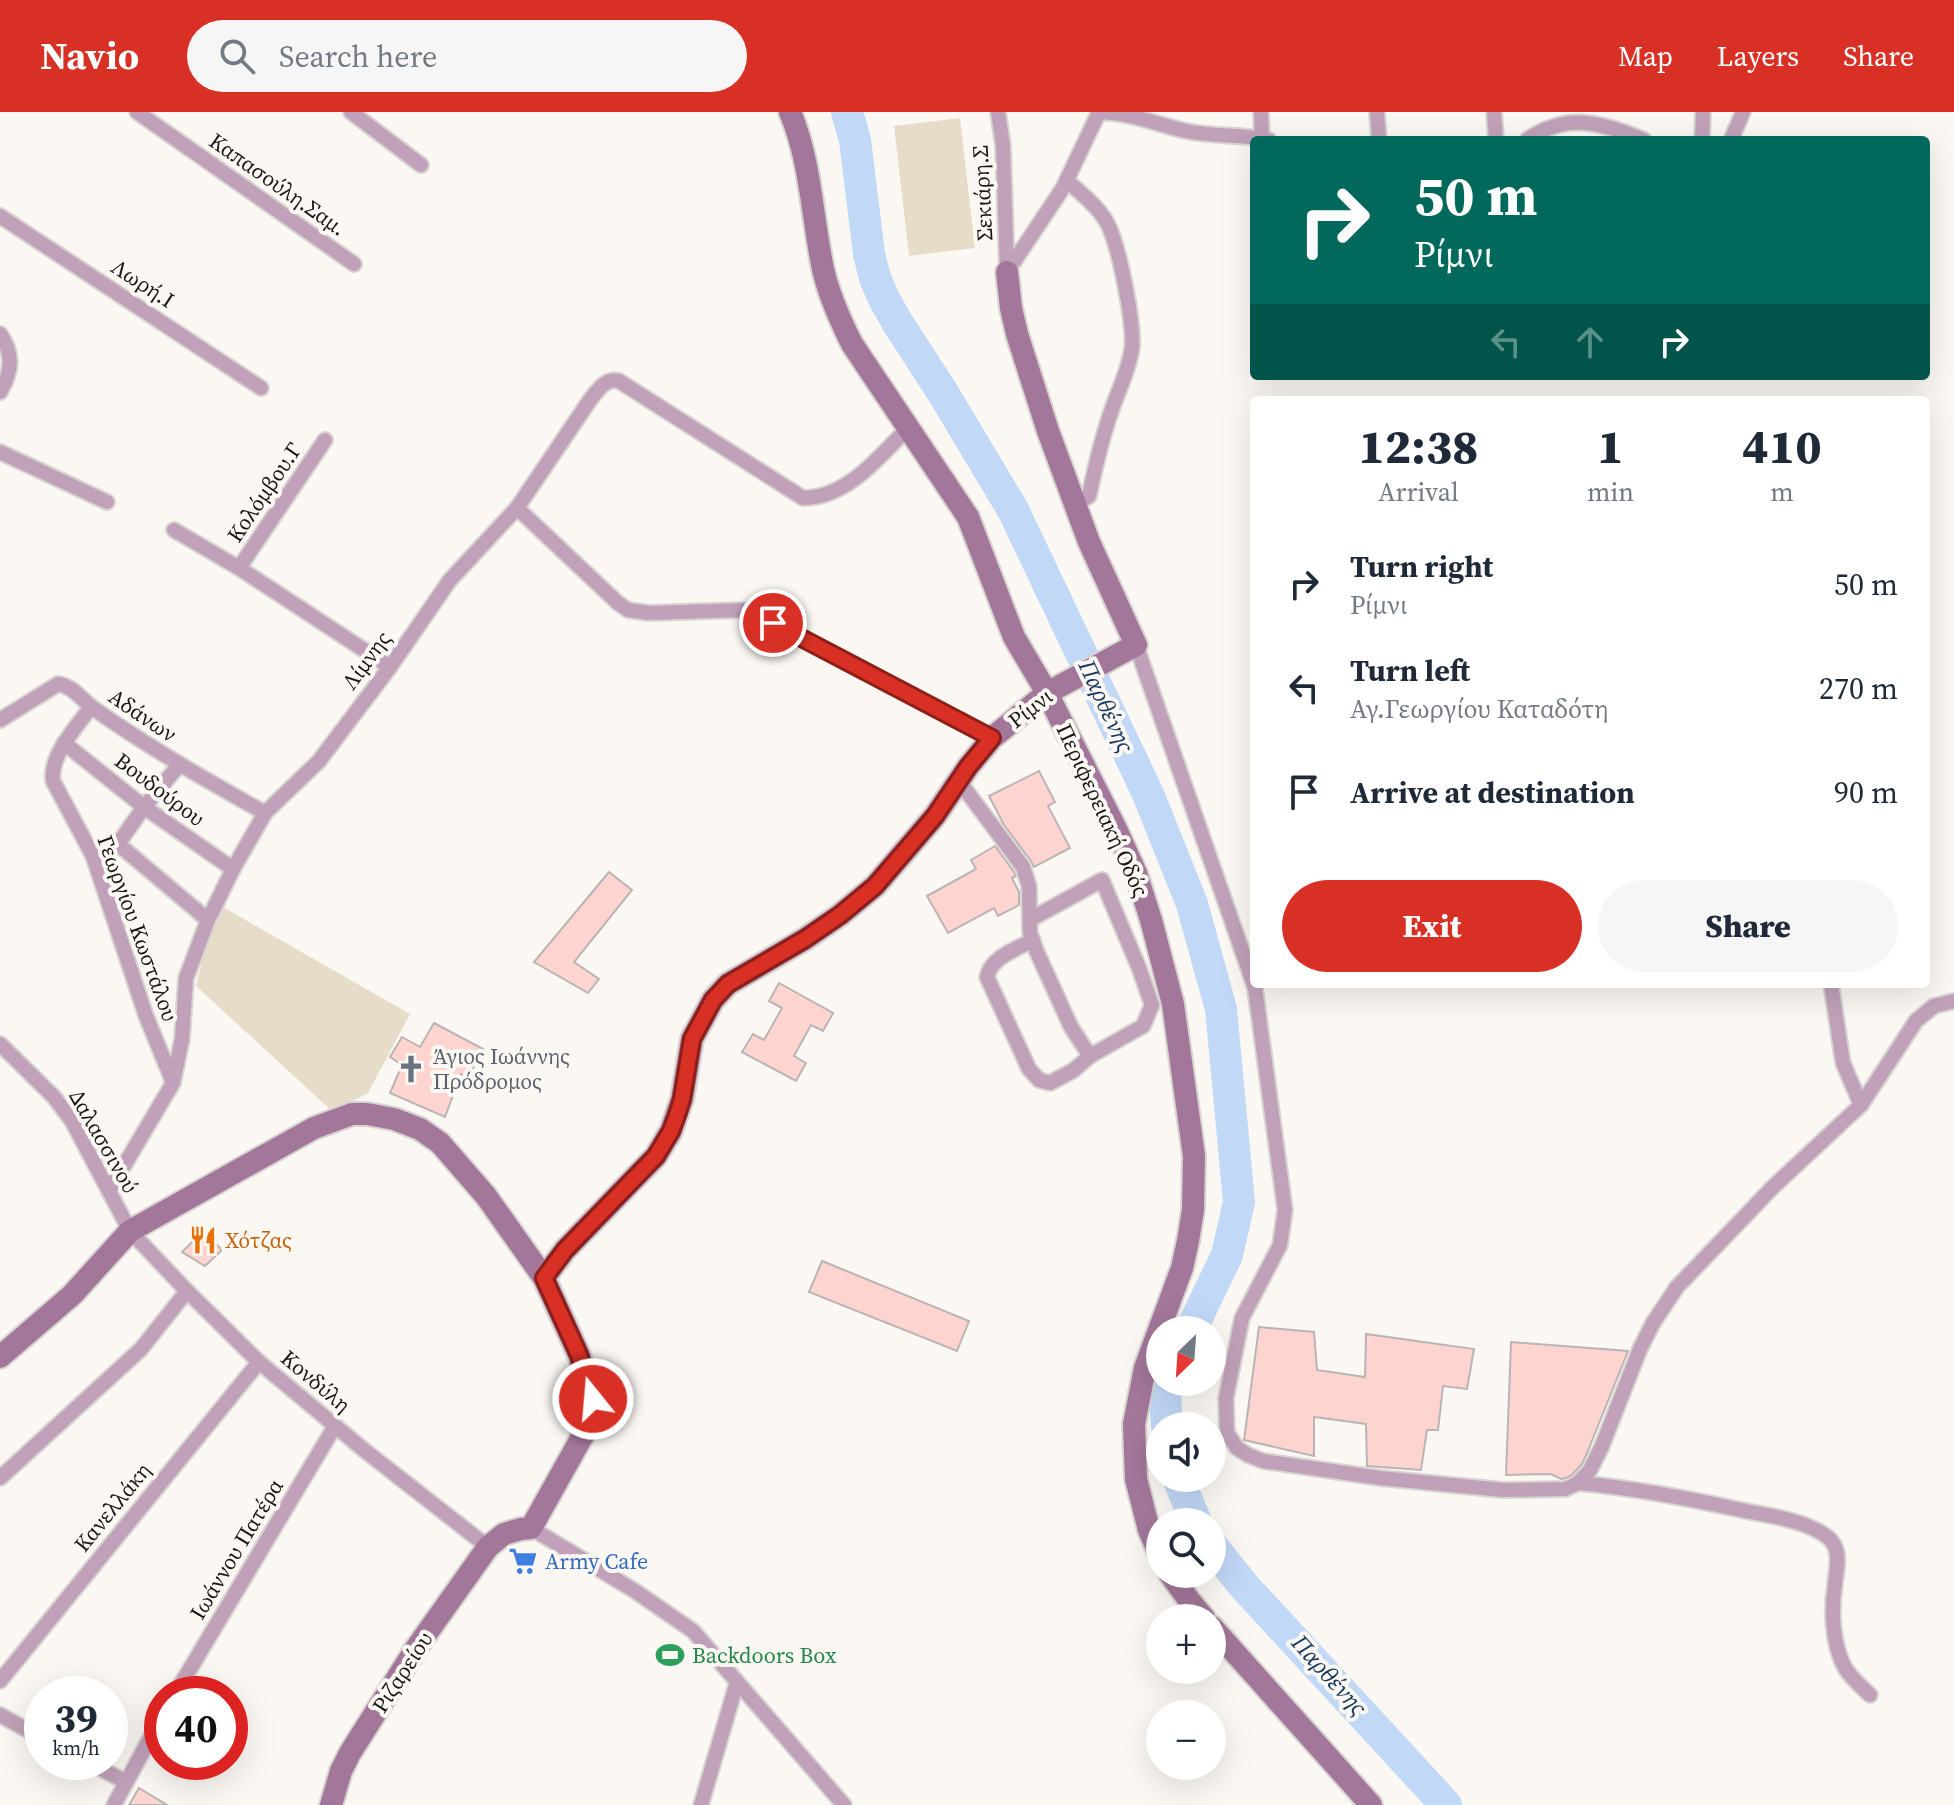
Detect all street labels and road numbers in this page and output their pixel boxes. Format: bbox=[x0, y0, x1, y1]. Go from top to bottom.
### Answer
street label: Καπασούλη.Σαμ. bbox=[204, 126, 352, 242]
street label: Σεκιάρη.Σ bbox=[965, 145, 999, 241]
street label: Λωρή.Ι bbox=[106, 252, 180, 314]
street label: Κολόμβου.Γ bbox=[220, 436, 308, 548]
street label: Λίμνης bbox=[334, 625, 398, 695]
street label: Αδάνων bbox=[103, 681, 183, 749]
street label: Ρίμνι bbox=[1002, 681, 1058, 735]
street label: Περιφερειακή Οδός bbox=[1050, 719, 1156, 901]
street label: Βουδούρου bbox=[109, 745, 211, 833]
street label: Γεωργίου Κωστάλου bbox=[90, 831, 186, 1025]
street label: Δαλασσινού bbox=[62, 1084, 146, 1198]
street label: Κονδύλη bbox=[275, 1343, 357, 1419]
street label: Κανελλάκη bbox=[67, 1456, 157, 1558]
street label: Ιωάννου Πατέρα bbox=[182, 1473, 290, 1625]
street label: Ριζαρείου bbox=[365, 1626, 439, 1718]

